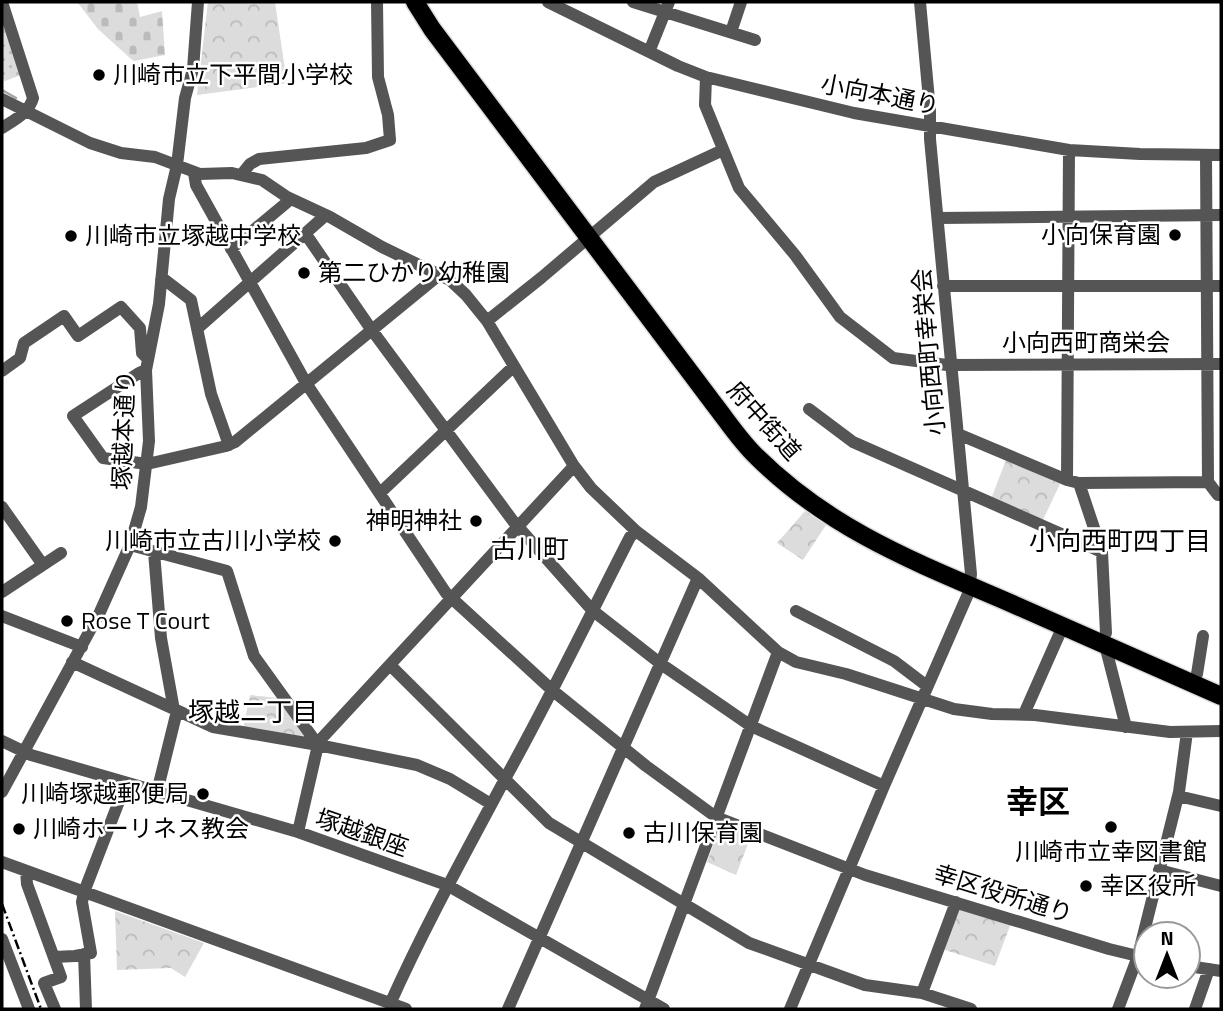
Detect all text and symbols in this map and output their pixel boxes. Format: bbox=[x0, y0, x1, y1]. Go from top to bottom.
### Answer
place label: 川崎市立下平間小学校 bbox=[113, 56, 353, 92]
street label: 小向本通り bbox=[818, 65, 943, 123]
marker: 川崎市立下平間小学校 bbox=[91, 67, 107, 83]
place label: 小向保育園 bbox=[1041, 216, 1161, 252]
place label: 川崎市立塚越中学校 bbox=[85, 217, 301, 253]
marker: 小向保育園 bbox=[1167, 227, 1183, 243]
marker: 川崎市立塚越中学校 bbox=[63, 228, 79, 244]
place label: 第二ひかり幼稚園 bbox=[318, 254, 510, 290]
marker: 第二ひかり幼稚園 bbox=[296, 265, 312, 281]
street label: 小向西町幸栄会 bbox=[903, 267, 953, 437]
street label: 小向西町商栄会 bbox=[1002, 324, 1170, 360]
street label: 塚越本通り bbox=[103, 369, 143, 491]
street label: 府中街道 bbox=[719, 373, 810, 468]
place label: 神明神社 bbox=[366, 502, 462, 538]
marker: 神明神社 bbox=[468, 513, 484, 529]
district label: 小向西町四丁目 bbox=[1029, 521, 1211, 560]
place label: 川崎市立古川小学校 bbox=[105, 522, 321, 558]
district label: 古川町 bbox=[491, 529, 569, 568]
marker: 川崎市立古川小学校 bbox=[327, 533, 343, 549]
place label: Rose T Court bbox=[81, 602, 210, 638]
marker: Rose T Court bbox=[59, 613, 75, 629]
district label: 塚越二丁目 bbox=[188, 692, 318, 731]
place label: 川崎塚越郵便局 bbox=[21, 775, 189, 811]
district label: 幸区 bbox=[1006, 777, 1070, 825]
marker: 川崎塚越郵便局 bbox=[195, 786, 211, 802]
street label: 塚越銀座 bbox=[311, 799, 414, 865]
place label: 川崎ホーリネス教会 bbox=[33, 810, 249, 846]
place label: 古川保育園 bbox=[643, 814, 763, 850]
marker: 川崎市立幸図書館 bbox=[1103, 819, 1119, 835]
marker: 川崎ホーリネス教会 bbox=[11, 821, 27, 837]
marker: 古川保育園 bbox=[621, 825, 637, 841]
place label: 川崎市立幸図書館 bbox=[1015, 833, 1207, 869]
street label: 幸区役所通り bbox=[929, 855, 1077, 931]
place label: 幸区役所 bbox=[1100, 867, 1196, 903]
marker: 幸区役所 bbox=[1078, 878, 1094, 894]
north arrow bbox=[1132, 920, 1202, 990]
text: N bbox=[1160, 923, 1174, 952]

